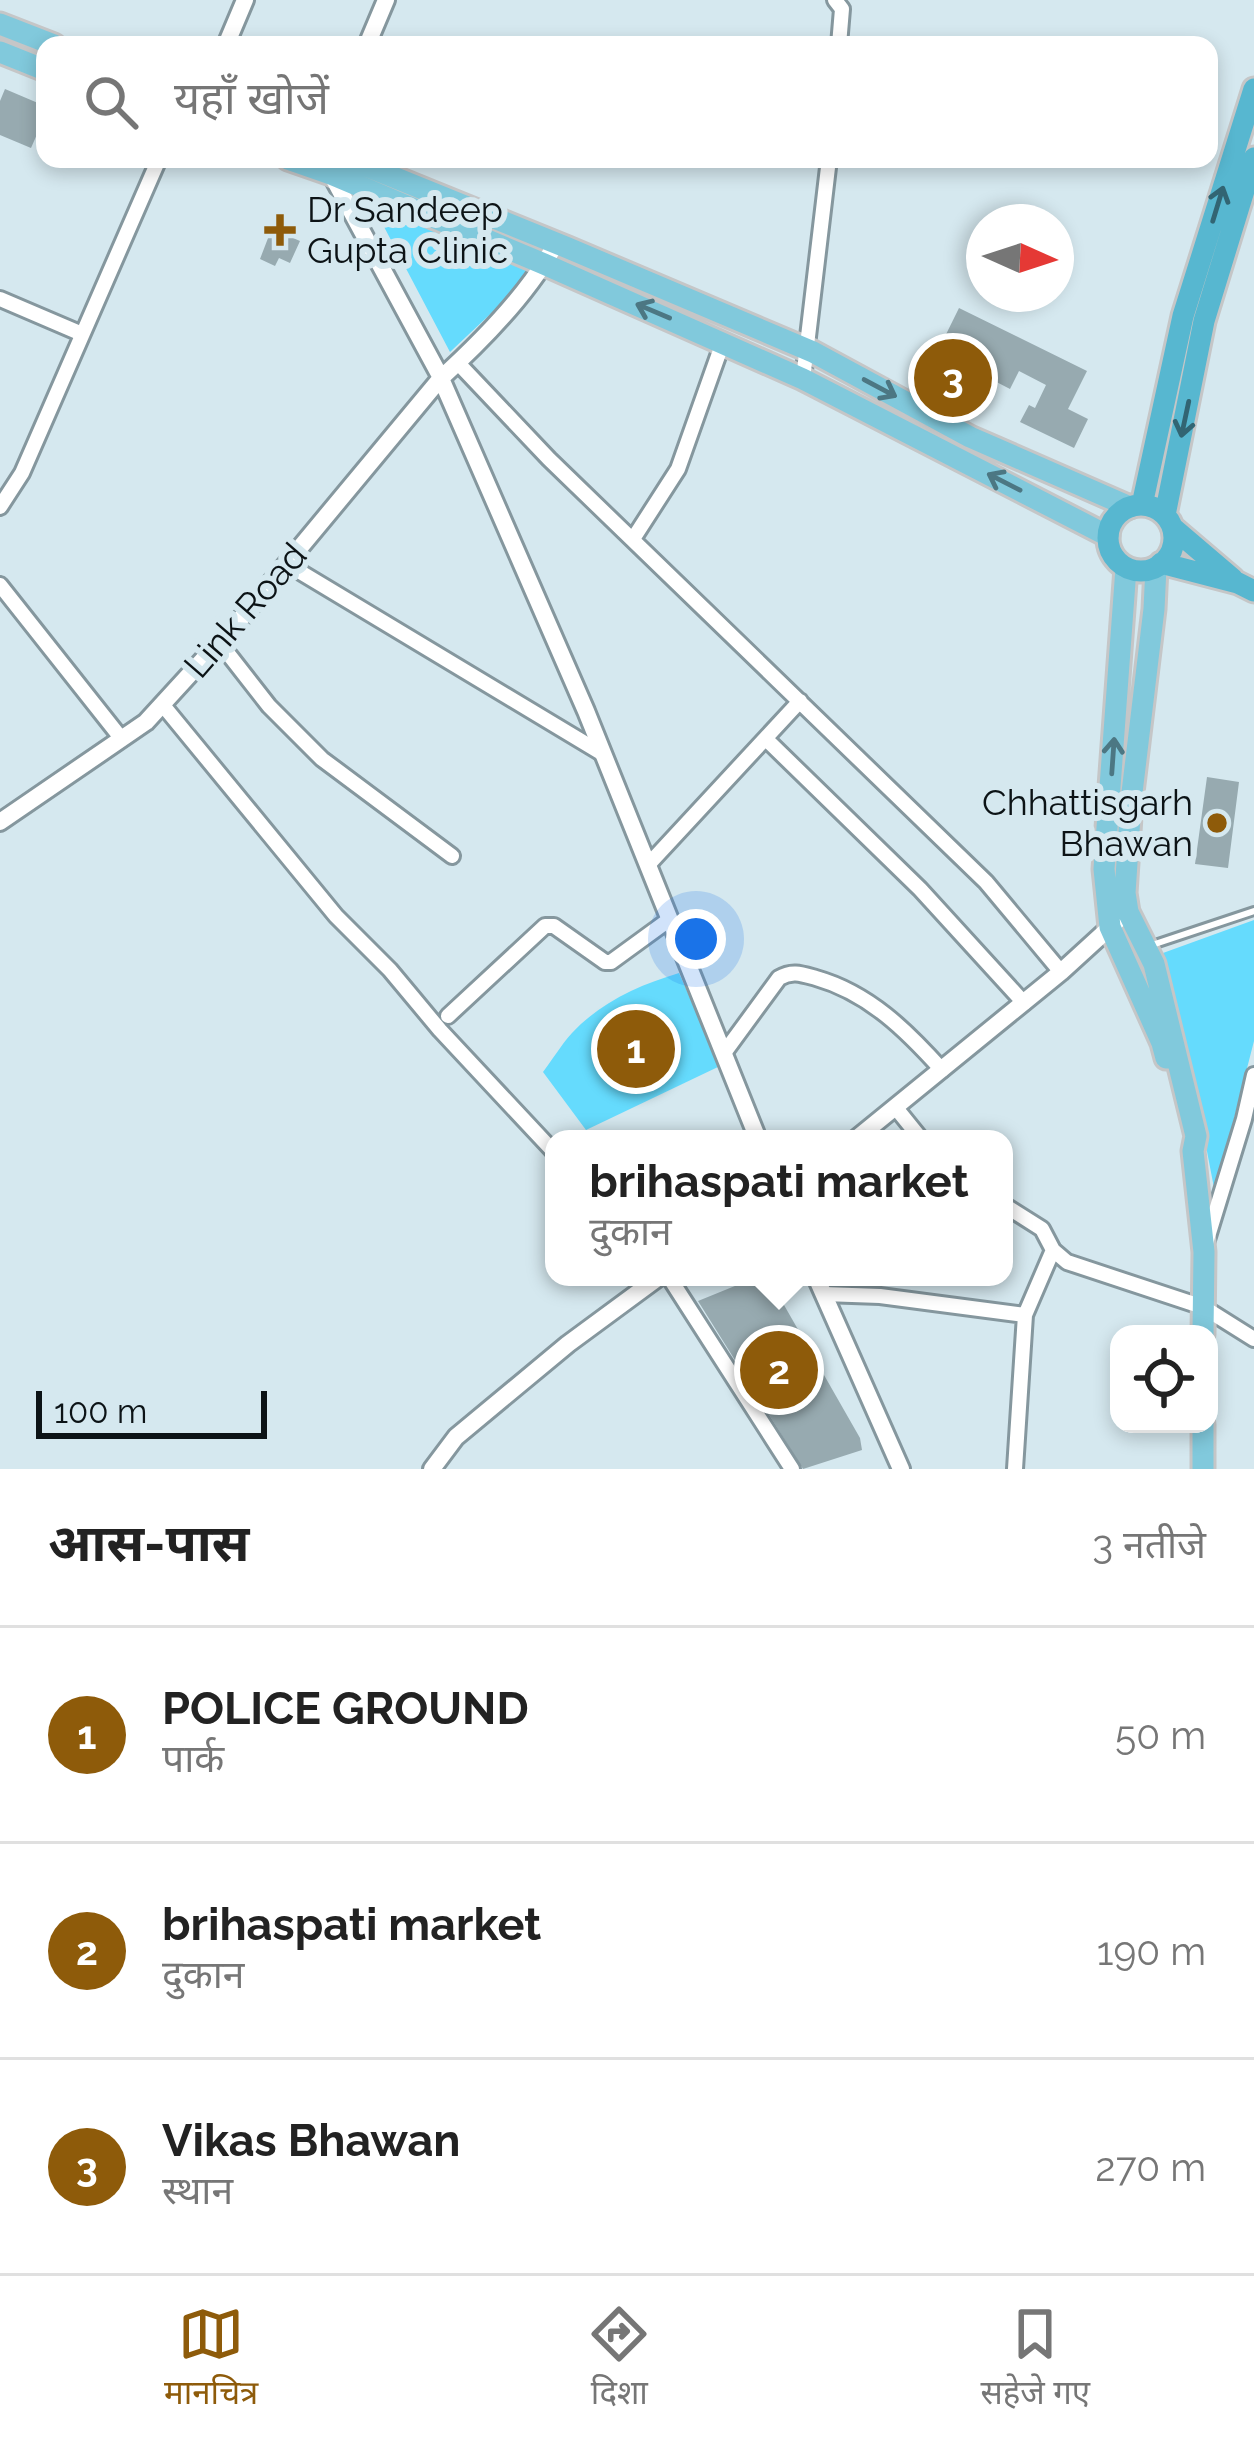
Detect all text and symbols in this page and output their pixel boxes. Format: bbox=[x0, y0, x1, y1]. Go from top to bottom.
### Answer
search box bbox=[36, 36, 1218, 168]
icon: search bbox=[78, 69, 144, 135]
text: यहाँ खोजें bbox=[174, 72, 329, 125]
one-way arrow bbox=[1208, 186, 1230, 224]
place label: Dr Sandeep Gupta Clinic bbox=[307, 188, 508, 271]
north arrow bbox=[966, 204, 1074, 312]
marker: Dr Sandeep Gupta Clinic bbox=[264, 214, 296, 246]
one-way arrow bbox=[636, 299, 672, 321]
pin: 3 bbox=[914, 333, 992, 423]
one-way arrow bbox=[862, 377, 897, 400]
one-way arrow bbox=[1173, 399, 1196, 437]
one-way arrow bbox=[986, 470, 1022, 493]
street label: Link Road bbox=[175, 534, 315, 686]
one-way arrow bbox=[1101, 737, 1124, 776]
place label: Chhattisgarh Bhawan bbox=[982, 781, 1193, 864]
marker: Chhattisgarh Bhawan bbox=[1204, 810, 1230, 836]
your location bbox=[666, 909, 726, 969]
pin: 1 bbox=[597, 1004, 675, 1094]
popup bbox=[545, 1130, 1013, 1286]
text: brihaspati market bbox=[589, 1155, 969, 1208]
text: दुकान bbox=[589, 1208, 672, 1254]
pin: 2 bbox=[740, 1325, 818, 1415]
map controls bbox=[1110, 1325, 1218, 1433]
button: locate bbox=[1110, 1325, 1218, 1433]
scale bar bbox=[36, 1385, 267, 1438]
text: 100 m bbox=[54, 1392, 147, 1431]
text: आस-पास bbox=[48, 1513, 249, 1573]
text: 3 नतीजे bbox=[1092, 1521, 1206, 1567]
text: POLICE GROUND bbox=[162, 1682, 529, 1735]
text: 1 bbox=[77, 1712, 97, 1758]
text: 50 m bbox=[1115, 1712, 1206, 1758]
text: पार्क bbox=[162, 1735, 224, 1781]
text: brihaspati market bbox=[162, 1898, 541, 1951]
text: 2 bbox=[76, 1928, 98, 1974]
text: 190 m bbox=[1097, 1928, 1206, 1974]
text: दुकान bbox=[162, 1951, 244, 1997]
text: Vikas Bhawan bbox=[162, 2114, 461, 2167]
text: 3 bbox=[76, 2144, 98, 2190]
text: 270 m bbox=[1095, 2144, 1206, 2190]
text: स्थान bbox=[162, 2167, 233, 2213]
tab: मानचित्र bbox=[164, 2301, 258, 2417]
tab: दिशा bbox=[586, 2301, 652, 2417]
tab: सहेजे गए bbox=[980, 2301, 1090, 2417]

